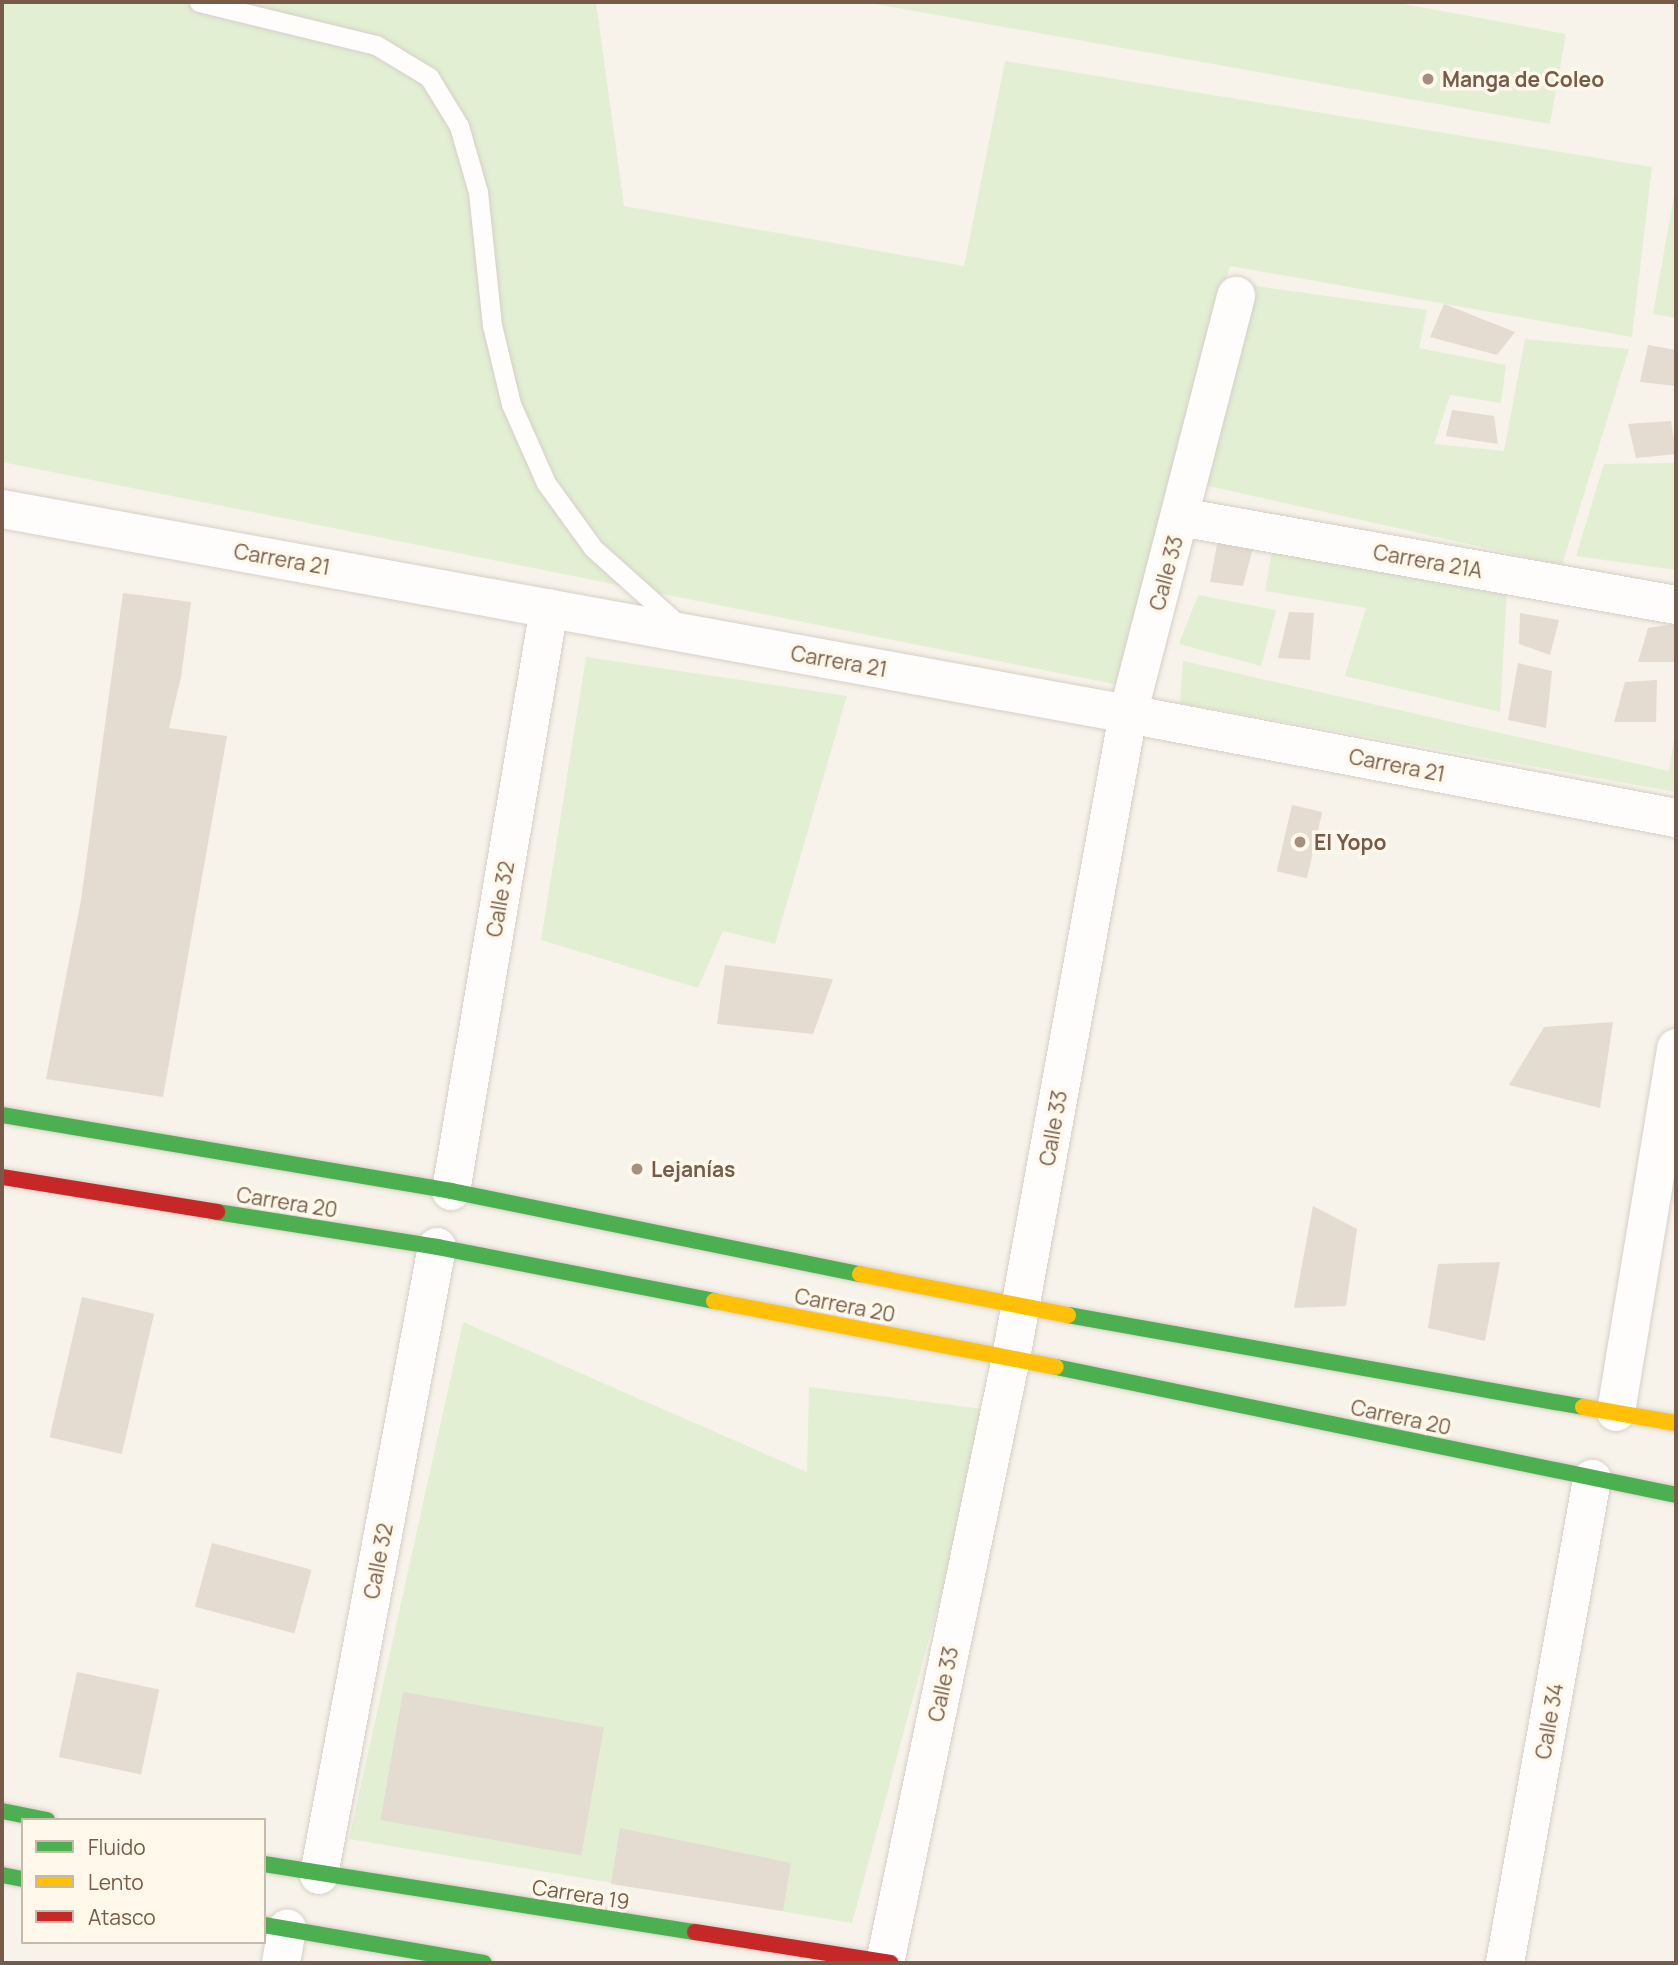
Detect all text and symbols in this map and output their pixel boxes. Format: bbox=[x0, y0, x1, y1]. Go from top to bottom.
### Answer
place label: Manga de Coleo bbox=[1442, 66, 1604, 92]
marker: Manga de Coleo bbox=[1420, 71, 1436, 87]
street label: Calle 33 bbox=[1144, 533, 1188, 613]
street label: Carrera 21 bbox=[232, 538, 332, 580]
street label: Carrera 21A bbox=[1371, 539, 1485, 583]
street label: Carrera 21 bbox=[789, 640, 889, 682]
street label: Carrera 21 bbox=[1347, 743, 1447, 787]
place label: El Yopo bbox=[1314, 829, 1386, 855]
marker: El Yopo bbox=[1292, 834, 1308, 850]
street label: Calle 32 bbox=[481, 859, 519, 939]
street label: Calle 33 bbox=[1034, 1088, 1072, 1168]
place label: Lejanías bbox=[651, 1156, 735, 1182]
marker: Lejanías bbox=[629, 1161, 645, 1177]
street label: Carrera 20 bbox=[235, 1182, 339, 1222]
street label: Carrera 20 bbox=[793, 1283, 897, 1327]
street label: Carrera 20 bbox=[1349, 1394, 1453, 1440]
street label: Calle 32 bbox=[358, 1521, 398, 1601]
street label: Calle 33 bbox=[923, 1644, 963, 1724]
street label: Calle 34 bbox=[1530, 1681, 1568, 1761]
legend bbox=[21, 1818, 266, 1944]
text: Fluido bbox=[88, 1833, 146, 1861]
text: Lento bbox=[88, 1868, 144, 1896]
street label: Carrera 19 bbox=[531, 1874, 631, 1914]
text: Atasco bbox=[88, 1903, 156, 1931]

